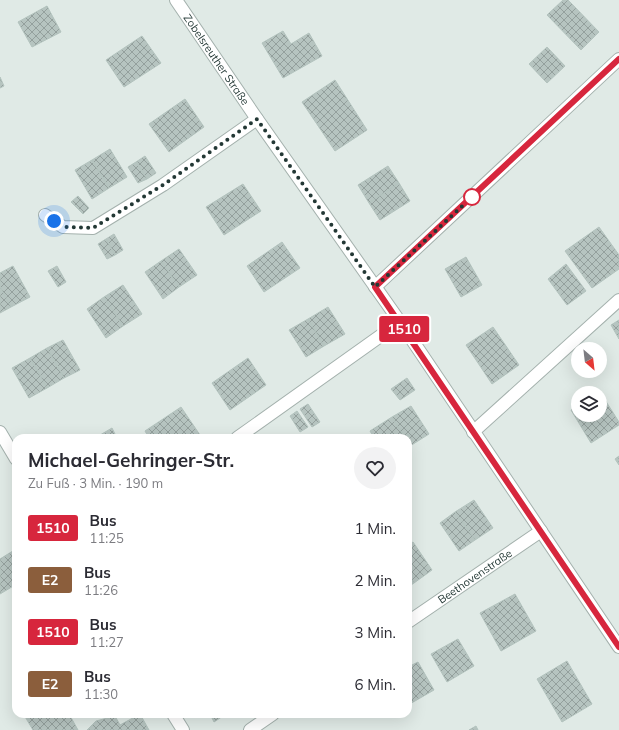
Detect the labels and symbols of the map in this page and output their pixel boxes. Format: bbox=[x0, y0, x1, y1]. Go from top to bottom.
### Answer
street label: Zobelsreuther Straße bbox=[181, 11, 252, 108]
unlabelled marker bbox=[463, 188, 481, 206]
your location bbox=[44, 211, 64, 231]
line badge: 1510 bbox=[376, 316, 432, 342]
north arrow bbox=[571, 342, 607, 378]
street label: Beethovenstraße bbox=[435, 546, 515, 607]

